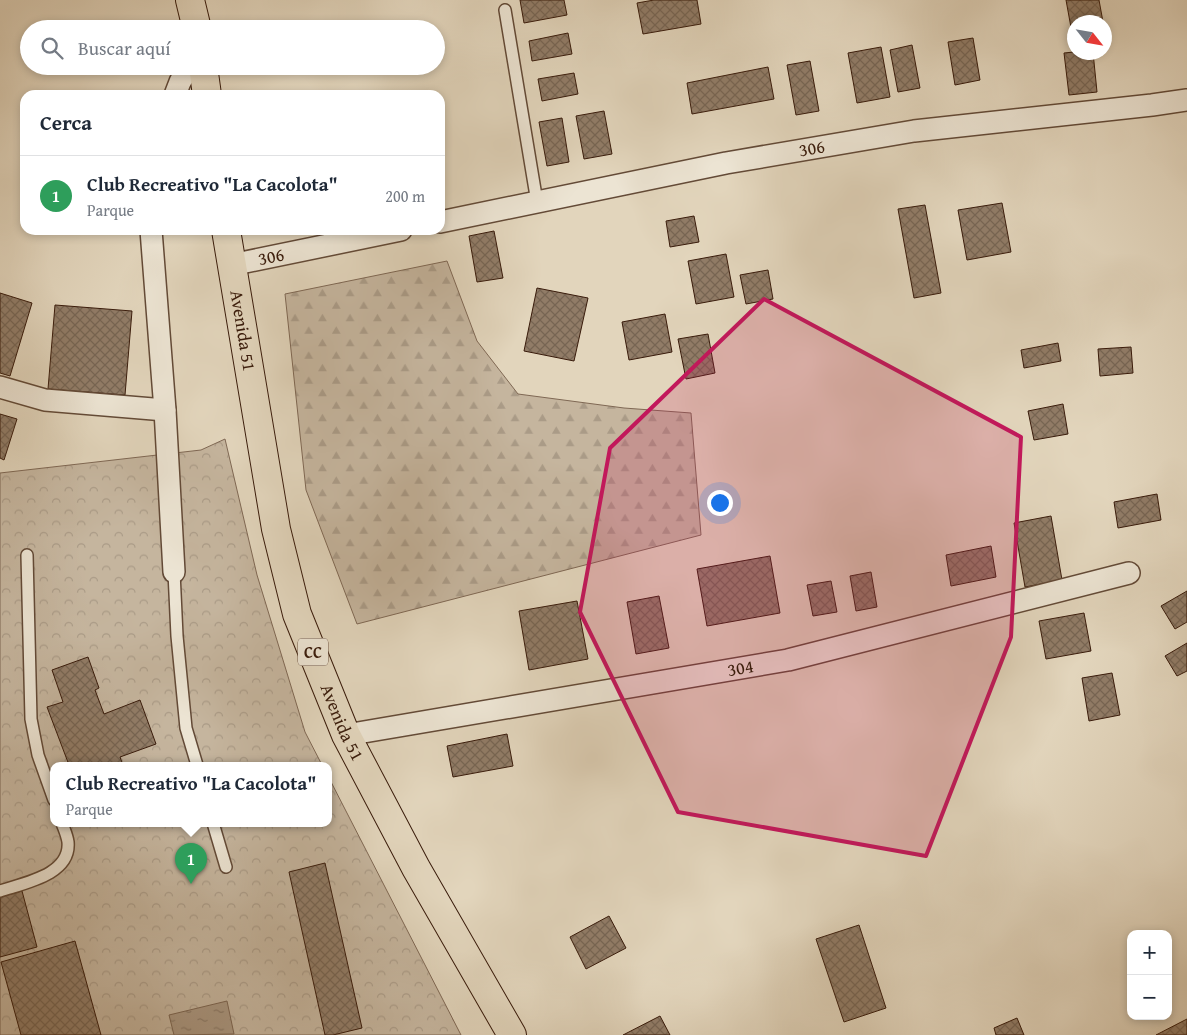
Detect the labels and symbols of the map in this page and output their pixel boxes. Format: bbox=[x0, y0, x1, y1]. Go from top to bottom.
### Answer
north arrow bbox=[1067, 15, 1112, 60]
street label: 306 bbox=[797, 132, 827, 163]
street label: 306 bbox=[256, 240, 287, 272]
street label: Avenida 51 bbox=[223, 288, 263, 373]
your location bbox=[707, 490, 733, 516]
road number: CC bbox=[298, 638, 328, 666]
street label: 304 bbox=[725, 652, 755, 683]
street label: Avenida 51 bbox=[314, 680, 371, 765]
pin: 1 bbox=[175, 843, 207, 884]

